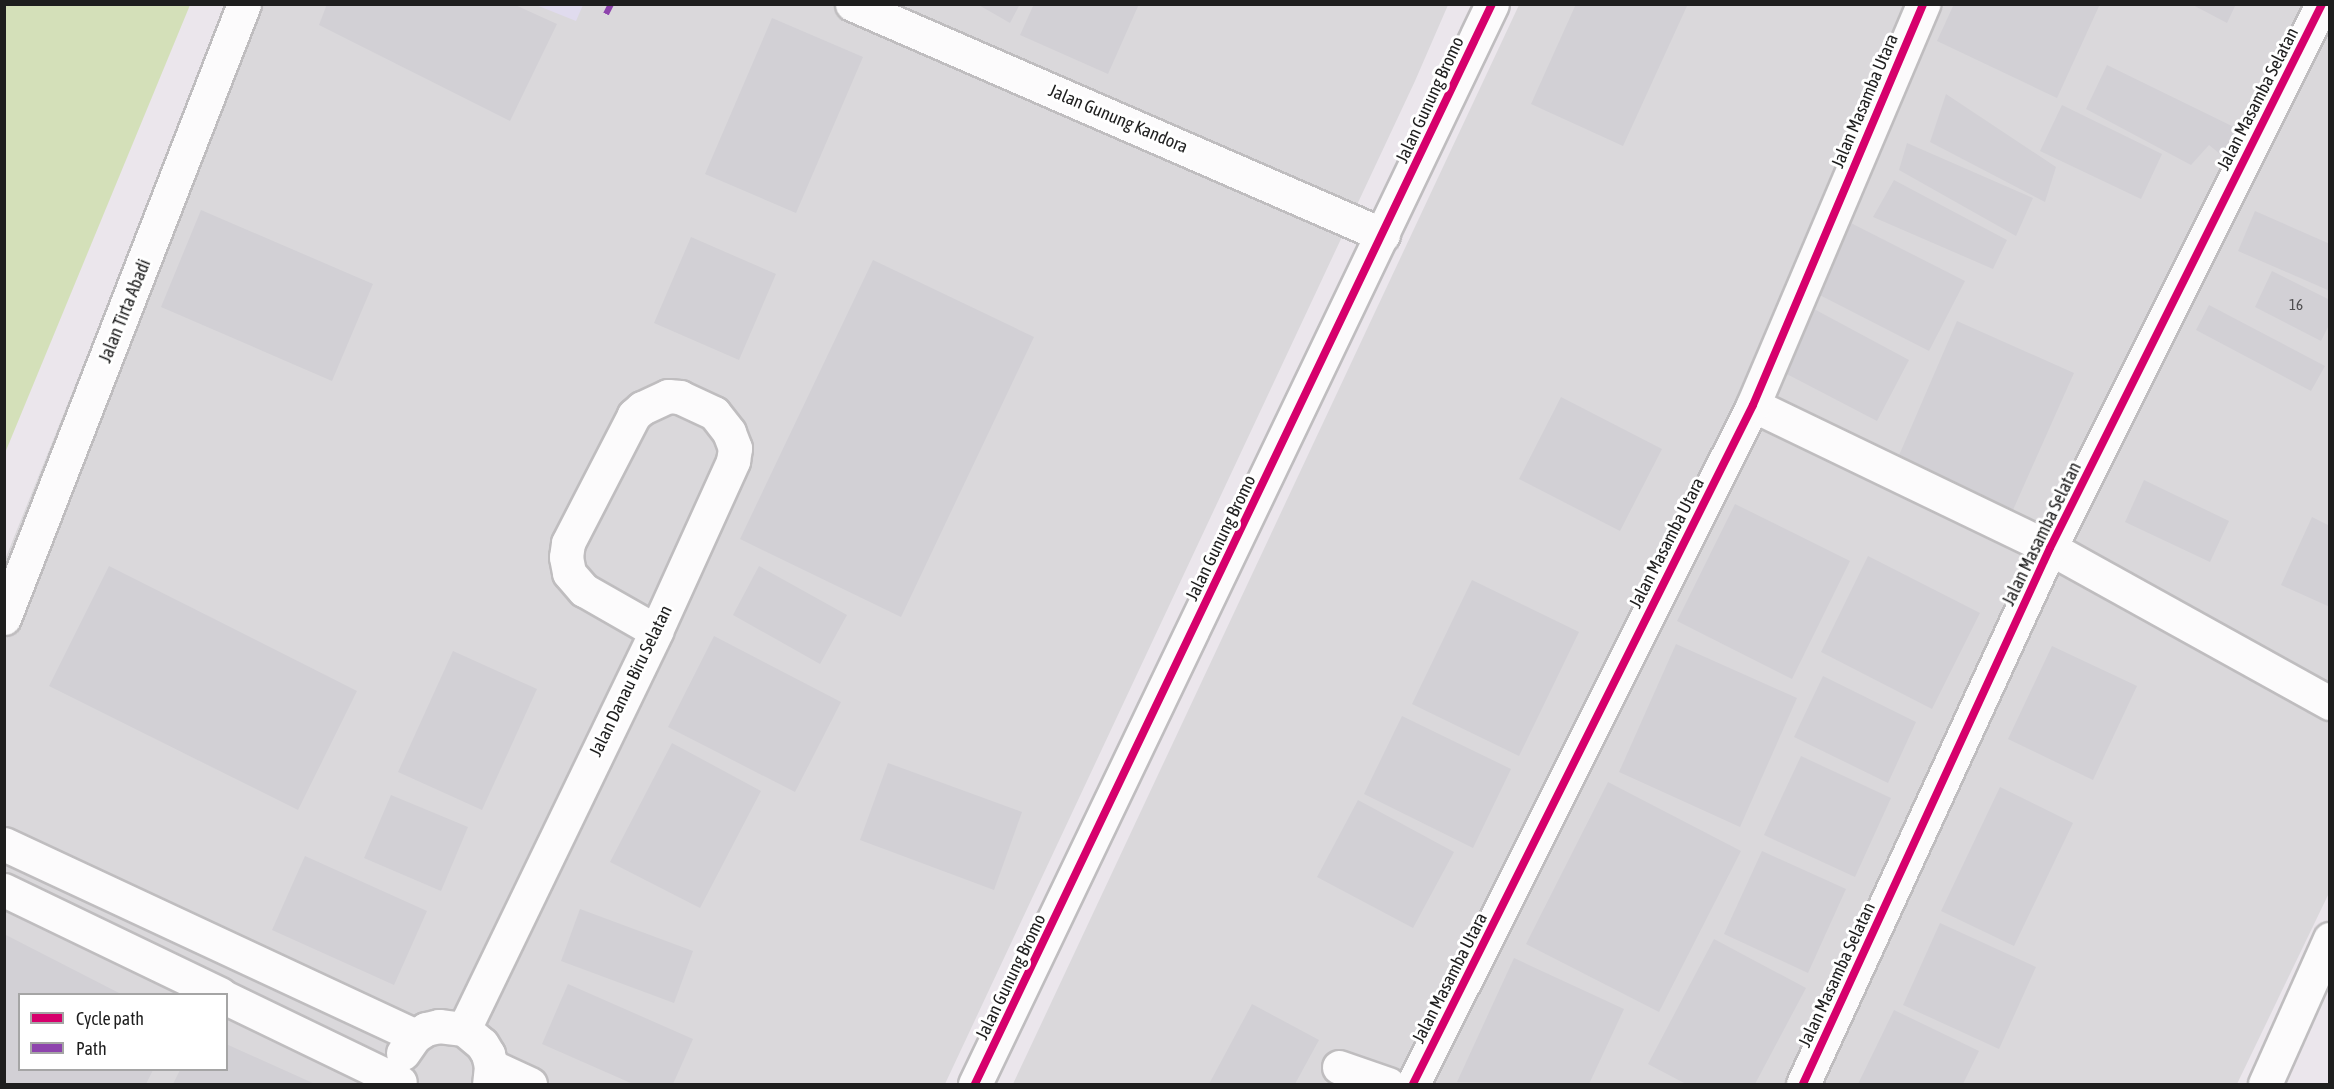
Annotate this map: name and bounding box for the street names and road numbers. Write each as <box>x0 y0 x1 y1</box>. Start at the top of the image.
street label: Jalan Masamba Selatan <box>2213 24 2303 174</box>
street label: Jalan Masamba Utara <box>1827 31 1903 171</box>
street label: Jalan Gunung Bromo <box>1391 33 1469 167</box>
street label: Jalan Gunung Kandora <box>1045 80 1191 158</box>
street label: Jalan Tirta Abadi <box>94 256 156 366</box>
street label: Jalan Masamba Selatan <box>1998 459 2086 609</box>
street label: Jalan Gunung Bromo <box>1181 472 1261 604</box>
street label: Jalan Masamba Utara <box>1625 474 1709 612</box>
street label: Jalan Danau Biru Selatan <box>585 602 677 760</box>
street label: Jalan Masamba Selatan <box>1794 899 1880 1051</box>
street label: Jalan Masamba Utara <box>1408 909 1492 1047</box>
street label: Jalan Gunung Bromo <box>971 911 1051 1043</box>

